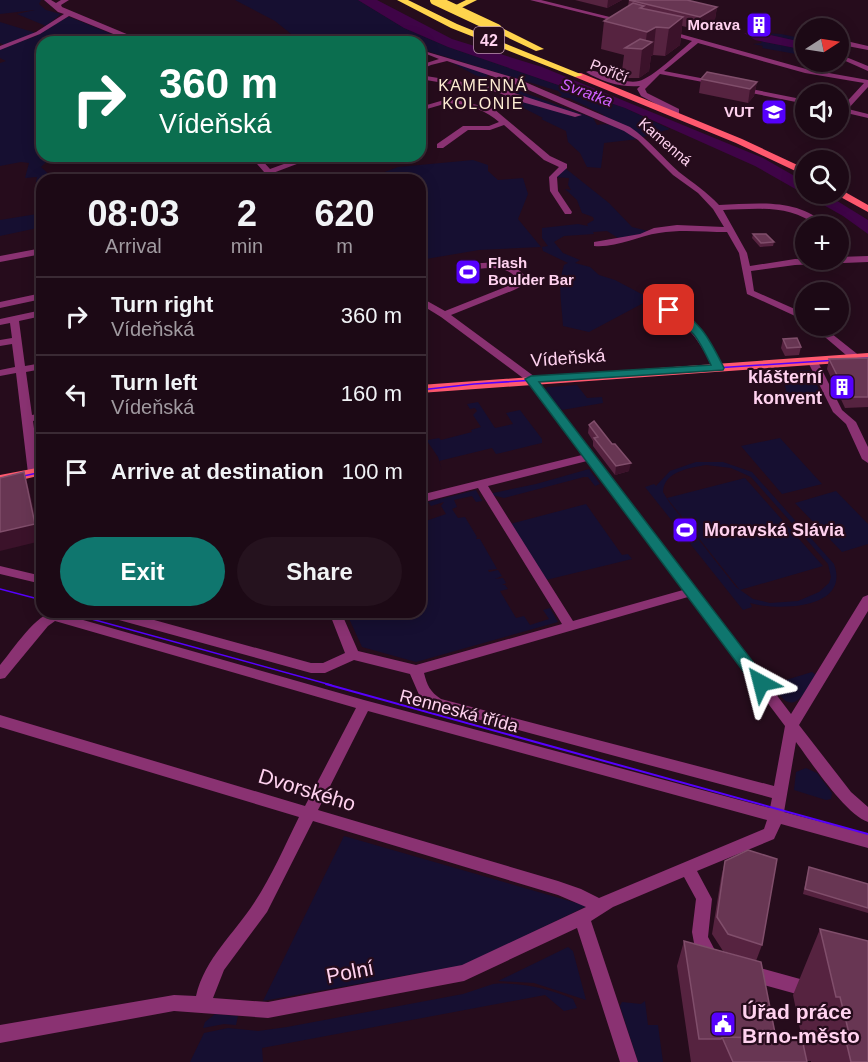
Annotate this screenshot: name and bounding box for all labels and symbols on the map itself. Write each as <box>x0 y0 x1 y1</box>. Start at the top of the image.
building icon: Morava <box>744 10 774 40</box>
place label: Morava <box>687 16 741 33</box>
north arrow <box>795 18 849 72</box>
road number: 42 <box>474 27 504 53</box>
street label: Poříčí <box>588 55 631 86</box>
water label: Svratka <box>558 75 615 110</box>
district label: KAMENNÁ KOLONIE <box>438 76 528 112</box>
school or university icon: VUT <box>759 97 789 127</box>
place label: VUT <box>724 103 754 120</box>
street label: Kamenná <box>636 114 696 170</box>
place label: Flash Boulder Bar <box>488 254 574 288</box>
sports icon: Flash Boulder Bar <box>453 257 483 287</box>
pin <box>643 284 694 335</box>
street label: Vídeňská <box>530 345 607 371</box>
place label: klášterní konvent <box>748 367 823 408</box>
building icon: klášterní konvent <box>827 372 857 402</box>
sports icon: Moravská Slávia <box>670 515 700 545</box>
place label: Moravská Slávia <box>704 520 845 540</box>
position arrow <box>729 651 793 715</box>
street label: Renneská třída <box>397 686 521 737</box>
street label: Dvorského <box>256 764 359 815</box>
street label: Polní <box>324 956 376 987</box>
place label: Úřad práce Brno-město <box>742 1000 860 1047</box>
public building icon: Úřad práce Brno-město <box>708 1009 738 1039</box>

